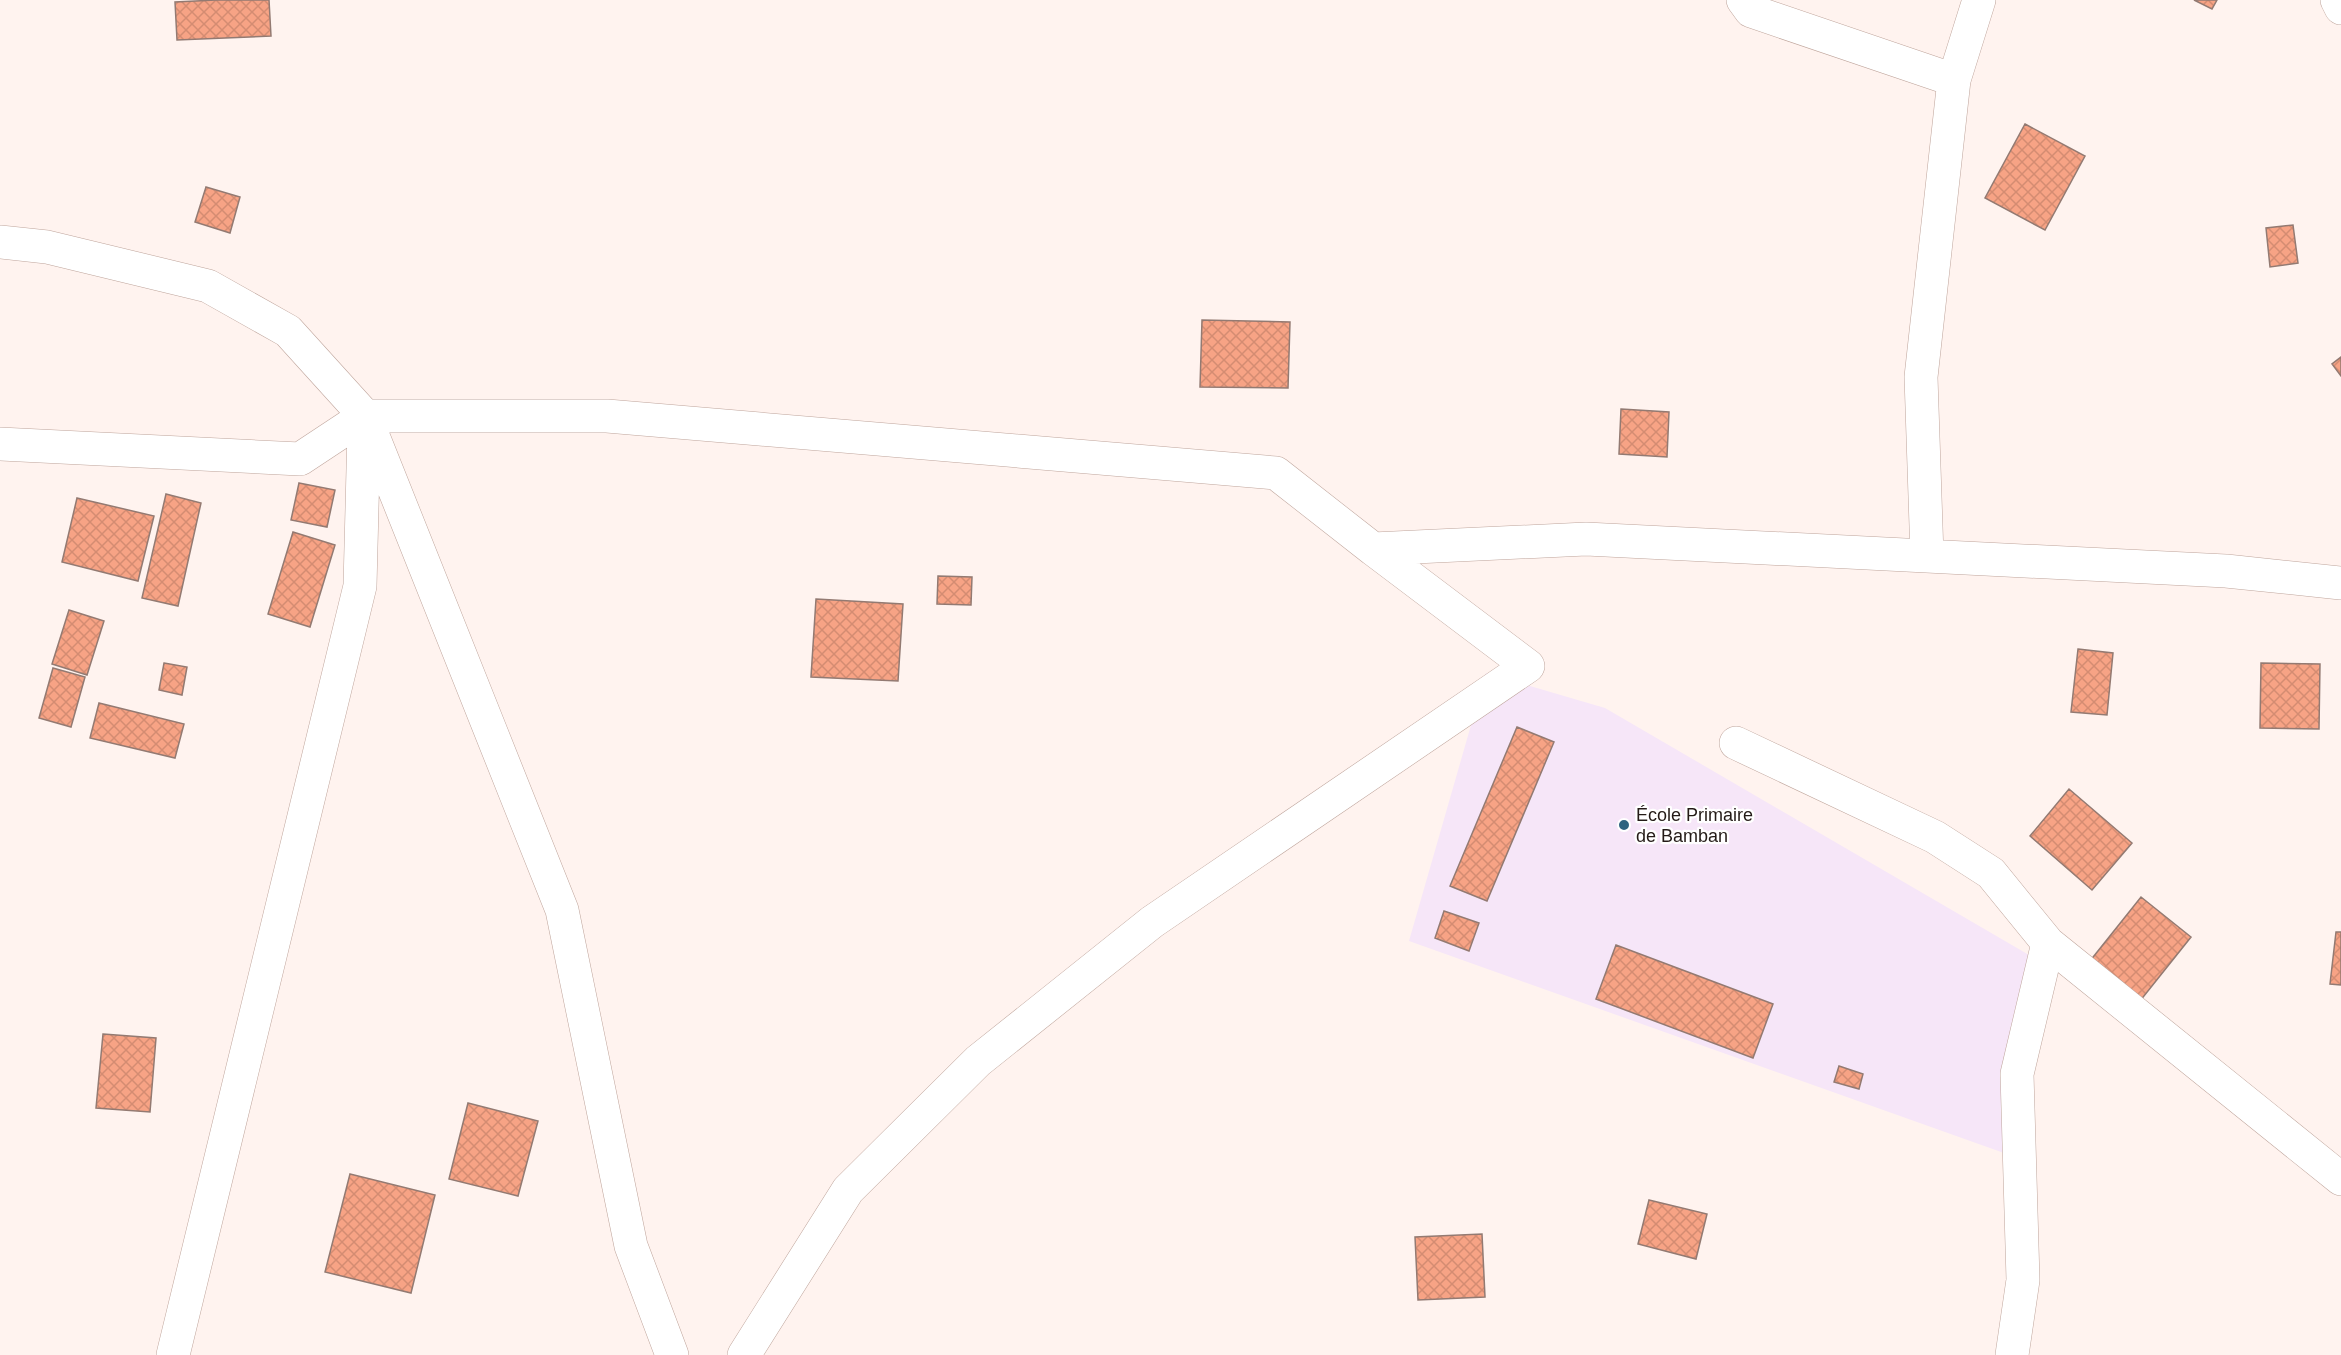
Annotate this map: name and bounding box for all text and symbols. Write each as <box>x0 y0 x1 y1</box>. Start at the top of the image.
place label: École Primaire de Bamban <box>1636 805 1753 846</box>
marker: École Primaire de Bamban <box>1617 818 1631 832</box>

